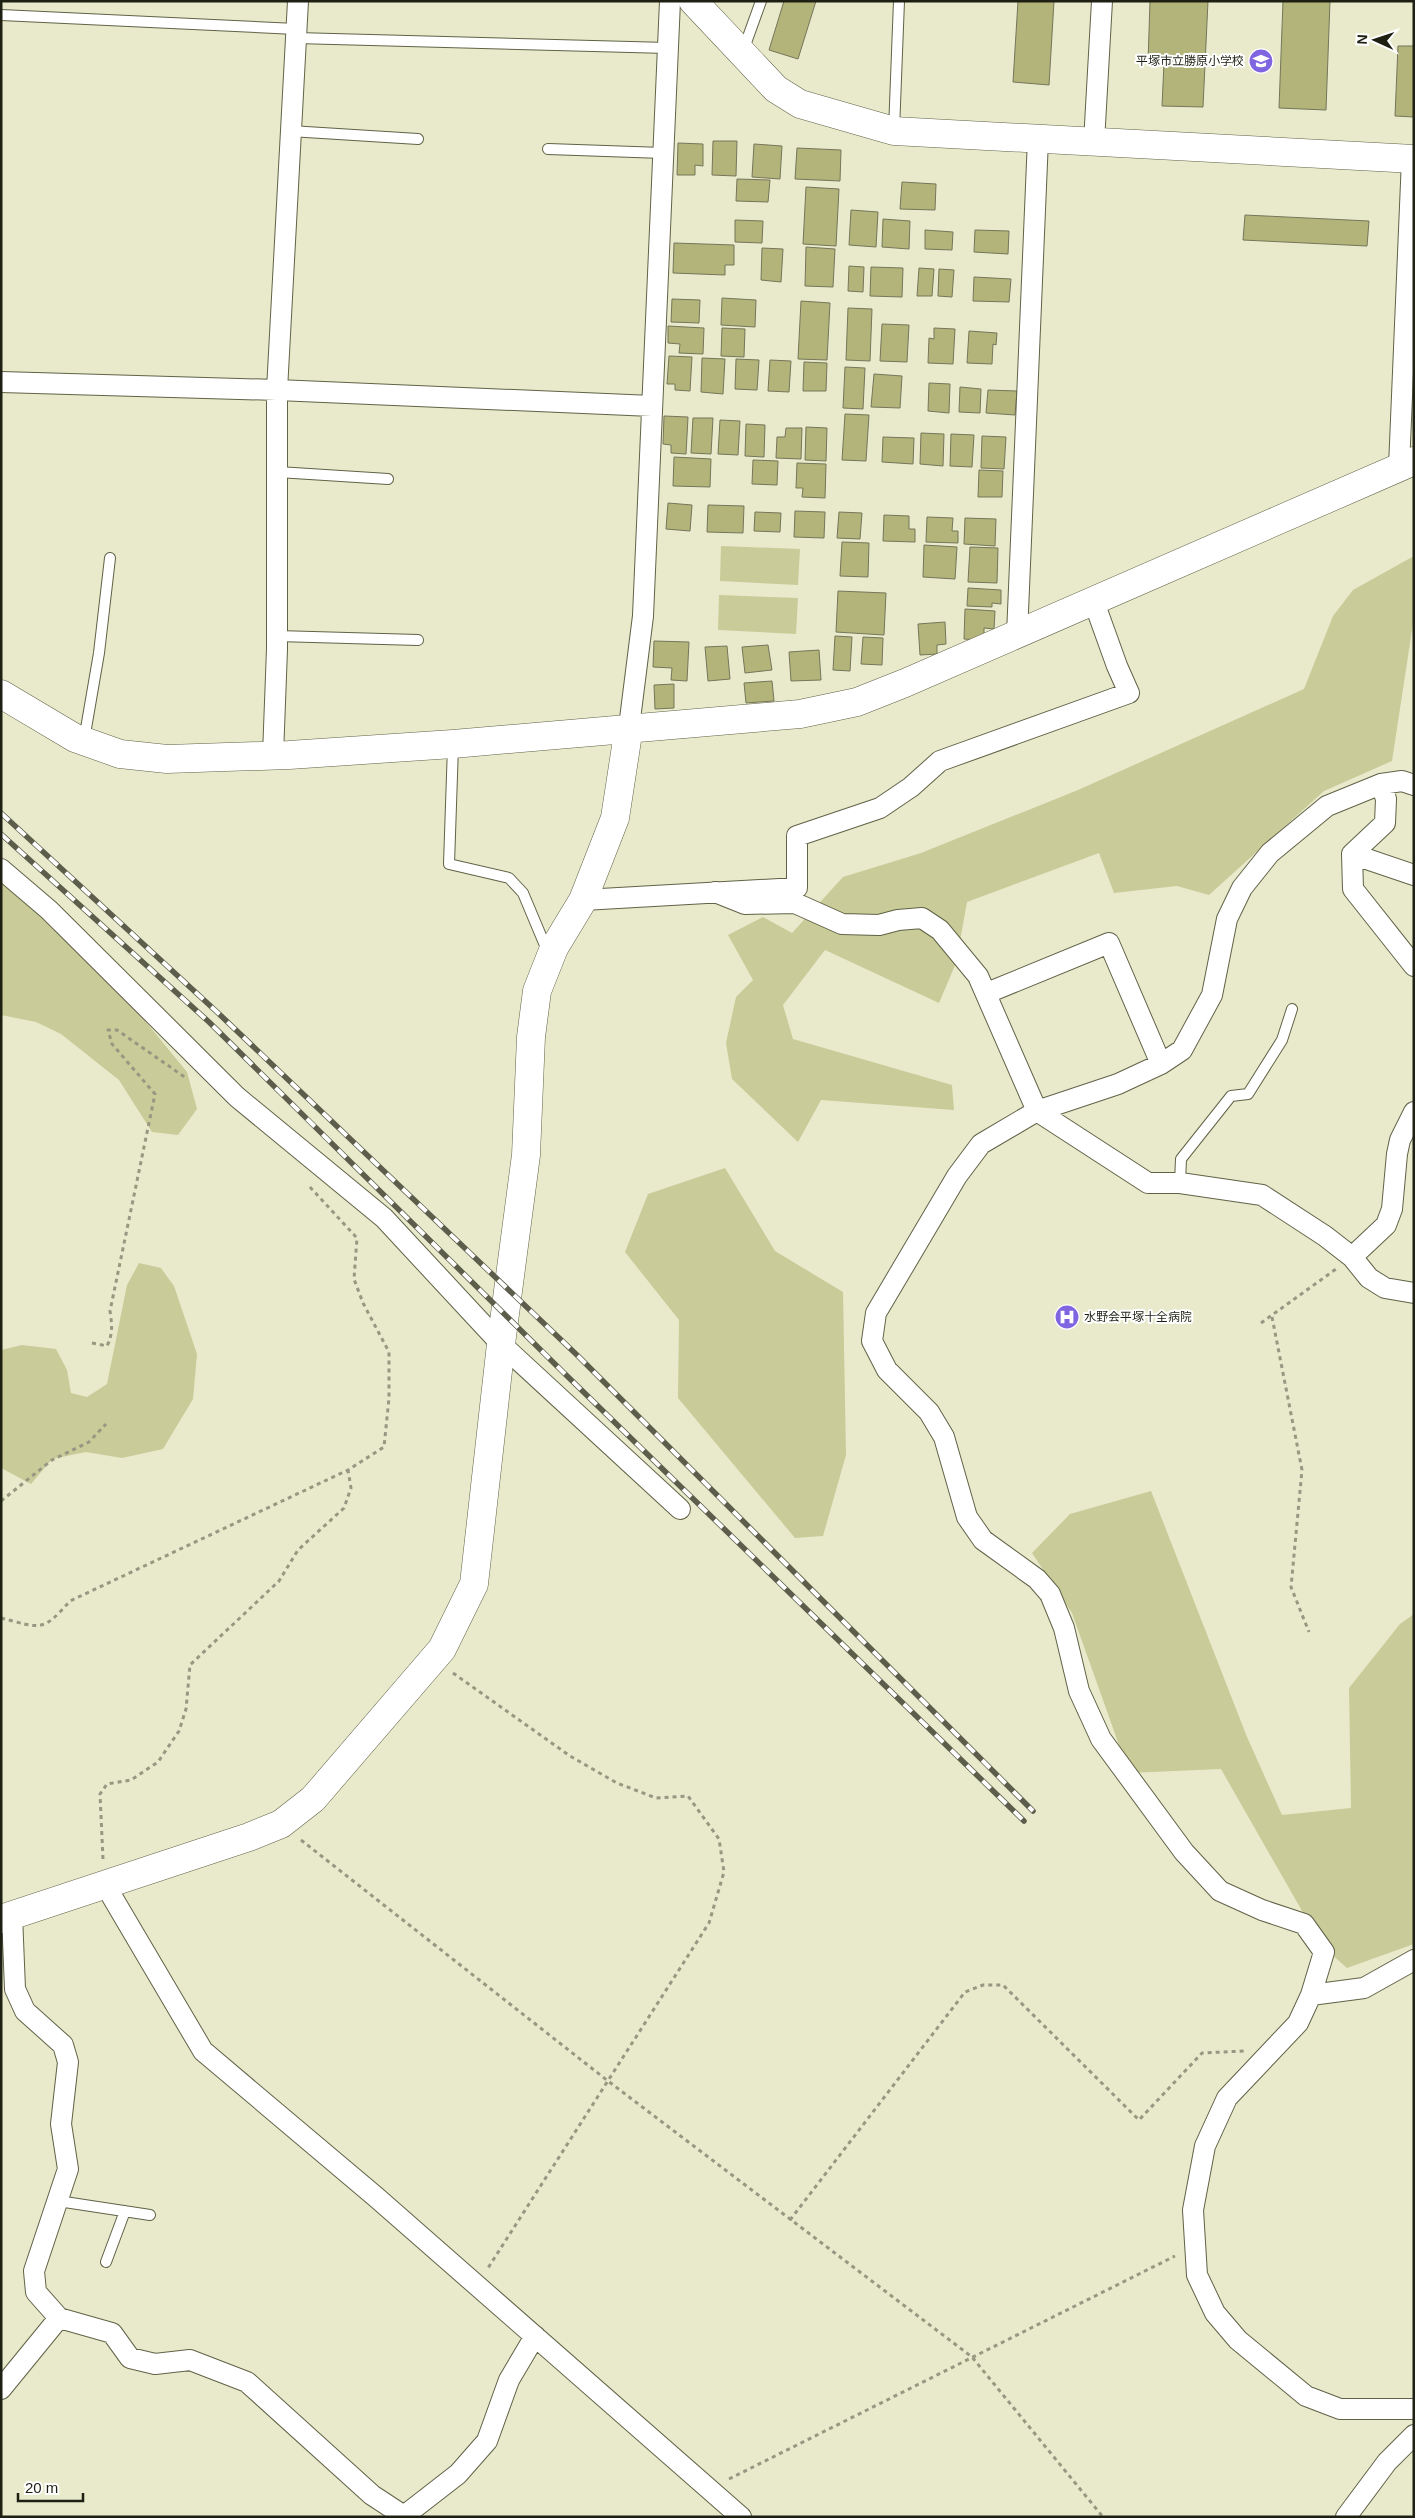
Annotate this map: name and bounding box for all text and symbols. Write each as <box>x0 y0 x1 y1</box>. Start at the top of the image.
north arrow <box>1350 15 1400 65</box>
text: N <box>1354 34 1370 45</box>
school or university icon: 平塚市立勝原小学校 <box>1248 48 1274 74</box>
place label: 平塚市立勝原小学校 <box>1136 54 1244 68</box>
hospital icon: 水野会平塚十全病院 <box>1054 1304 1080 1330</box>
place label: 水野会平塚十全病院 <box>1084 1310 1192 1324</box>
scale bar <box>18 2470 82 2502</box>
text: 20 m <box>25 2479 58 2496</box>

